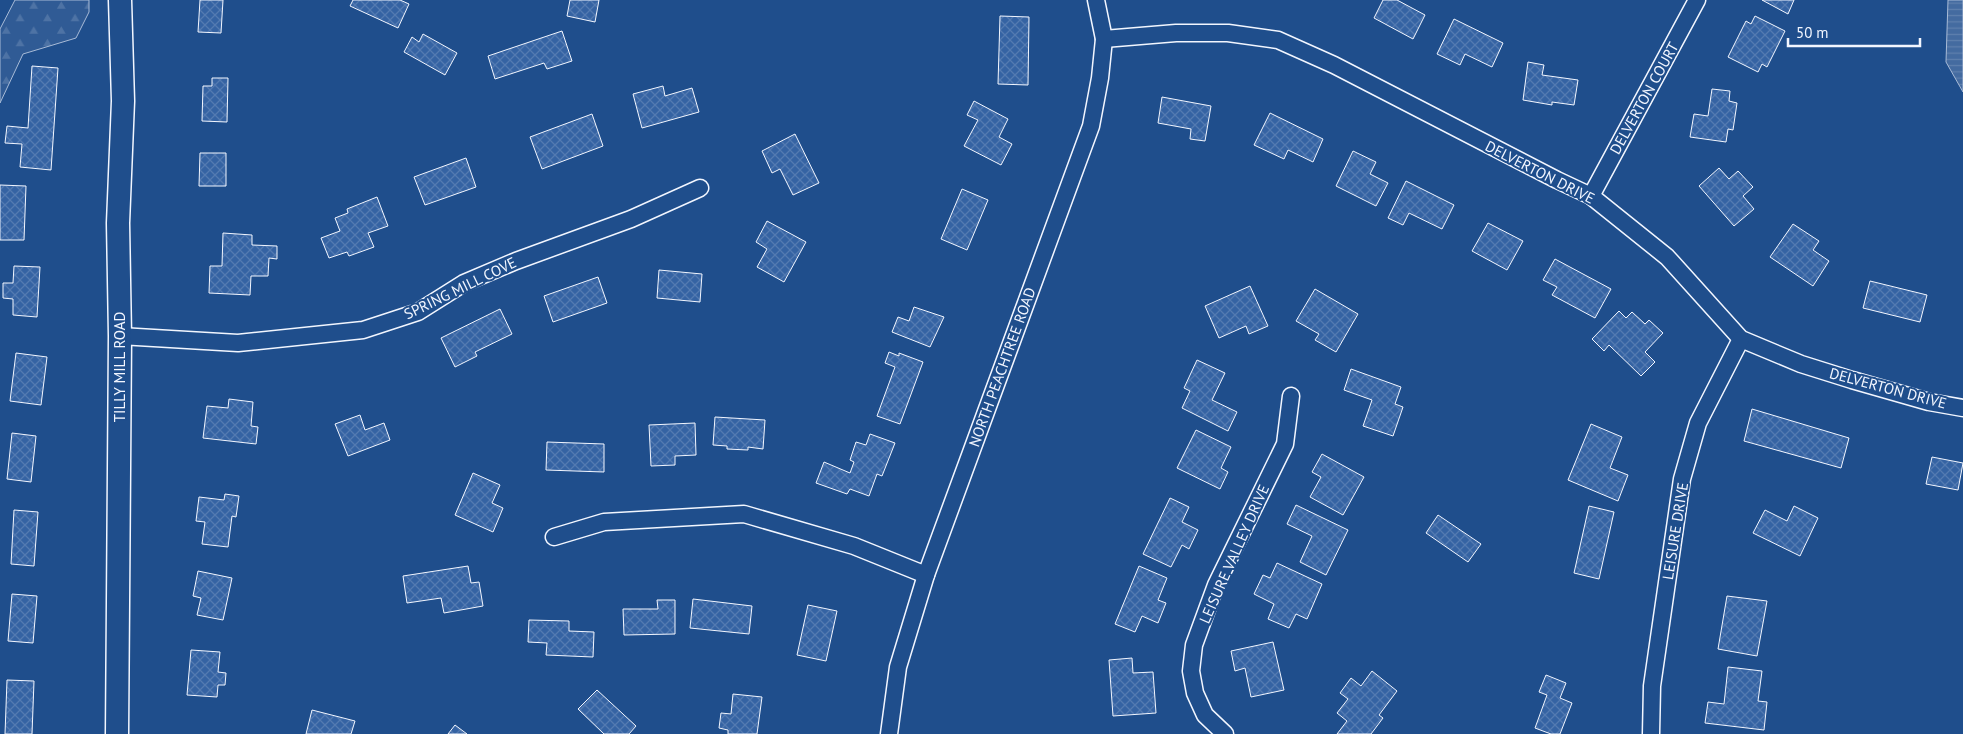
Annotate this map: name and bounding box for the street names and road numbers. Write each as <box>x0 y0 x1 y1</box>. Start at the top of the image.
street label: DELVERTON COURT <box>1605 38 1683 157</box>
street label: DELVERTON DRIVE <box>1482 136 1598 208</box>
street label: SPRING MILL COVE <box>401 253 519 323</box>
street label: NORTH PEACHTREE ROAD <box>964 285 1040 449</box>
street label: TILLY MILL ROAD <box>110 312 129 422</box>
street label: DELVERTON DRIVE <box>1827 363 1949 413</box>
street label: LEISURE VALLEY DRIVE <box>1195 481 1273 627</box>
street label: LEISURE DRIVE <box>1658 481 1692 581</box>

